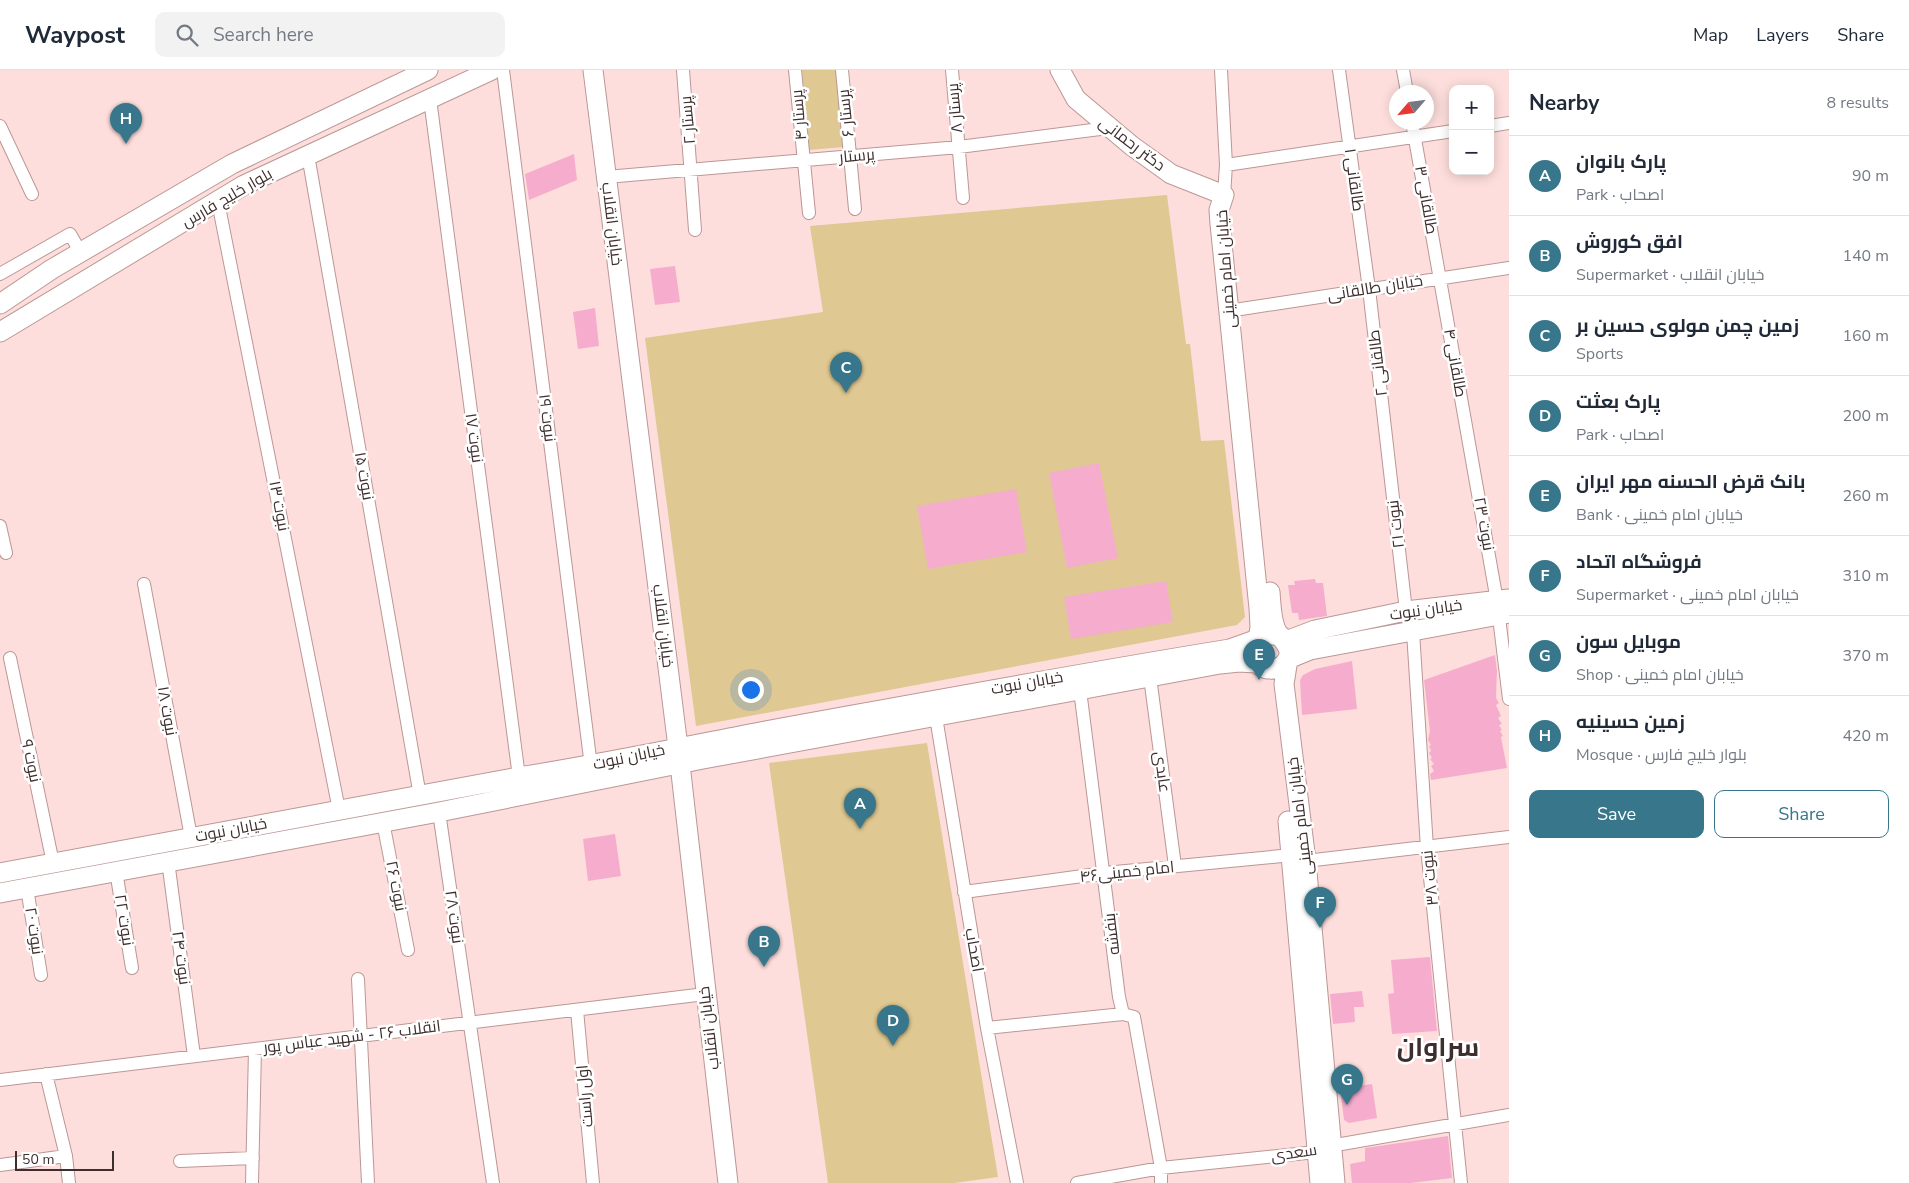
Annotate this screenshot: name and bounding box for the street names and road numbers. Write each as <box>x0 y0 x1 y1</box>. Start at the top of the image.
street label: پرستار ۸ <box>942 81 968 134</box>
street label: پرستار ۶ <box>832 87 859 138</box>
street label: پرستار ۴ <box>786 88 812 141</box>
street label: پرستار ۲ <box>675 94 701 145</box>
street label: دکتر رحمانی <box>1094 112 1170 176</box>
street label: پرستار <box>837 143 877 169</box>
street label: طالقانی ۱ <box>1339 147 1369 213</box>
street label: بلوار خلیج فارس <box>177 163 277 233</box>
street label: طالقانی ۳ <box>1409 164 1443 236</box>
street label: خیابان انقلاب <box>596 181 628 267</box>
street label: خیابان امام خمینی <box>1211 209 1241 329</box>
street label: خیابان طالقانی <box>1326 270 1424 306</box>
street label: طالقانی ۴ <box>1438 327 1472 399</box>
street label: طالقانی ۲ <box>1363 328 1393 398</box>
street label: نبوت ۱۹ <box>533 393 561 443</box>
street label: نبوت ۱۷ <box>460 412 488 464</box>
street label: نبوت ۱۵ <box>349 450 379 502</box>
street label: نبوت ۱۳ <box>263 479 295 533</box>
street label: نبوت ۲۳ <box>1468 495 1500 553</box>
street label: نبوت ۲۱ <box>1382 499 1410 549</box>
street label: خیابان انقلاب <box>647 583 679 669</box>
street label: خیابان نبوت <box>1388 594 1464 626</box>
street label: خیابان نبوت <box>989 666 1065 700</box>
street label: نبوت ۱۸ <box>152 685 182 737</box>
street label: نبوت ۹ <box>16 738 46 784</box>
street label: خیابان نبوت <box>591 739 667 775</box>
street label: عابدی <box>1148 750 1176 794</box>
street label: خیابان امام خمینی <box>1282 756 1318 876</box>
street label: خیابان نبوت <box>193 812 269 848</box>
street label: نبوت ۳۸ <box>1416 849 1444 907</box>
street label: امام خمینی۴۶ <box>1079 856 1175 888</box>
street label: نبوت ۲۶ <box>380 859 412 913</box>
street label: نبوت ۲۸ <box>439 889 469 945</box>
street label: نبوت ۲۲ <box>109 893 139 947</box>
street label: نبوت ۲۰ <box>19 906 49 956</box>
street label: بنفشه <box>1099 912 1125 956</box>
street label: اصحاب <box>959 926 989 974</box>
street label: نبوت ۲۴ <box>166 930 196 986</box>
street label: خیابان انقلاب <box>693 985 725 1071</box>
street label: انقلاب ۲۶ - شهید عباس پور <box>261 1015 442 1059</box>
street label: اول راست <box>571 1064 599 1128</box>
street label: سعدی <box>1270 1139 1318 1167</box>

